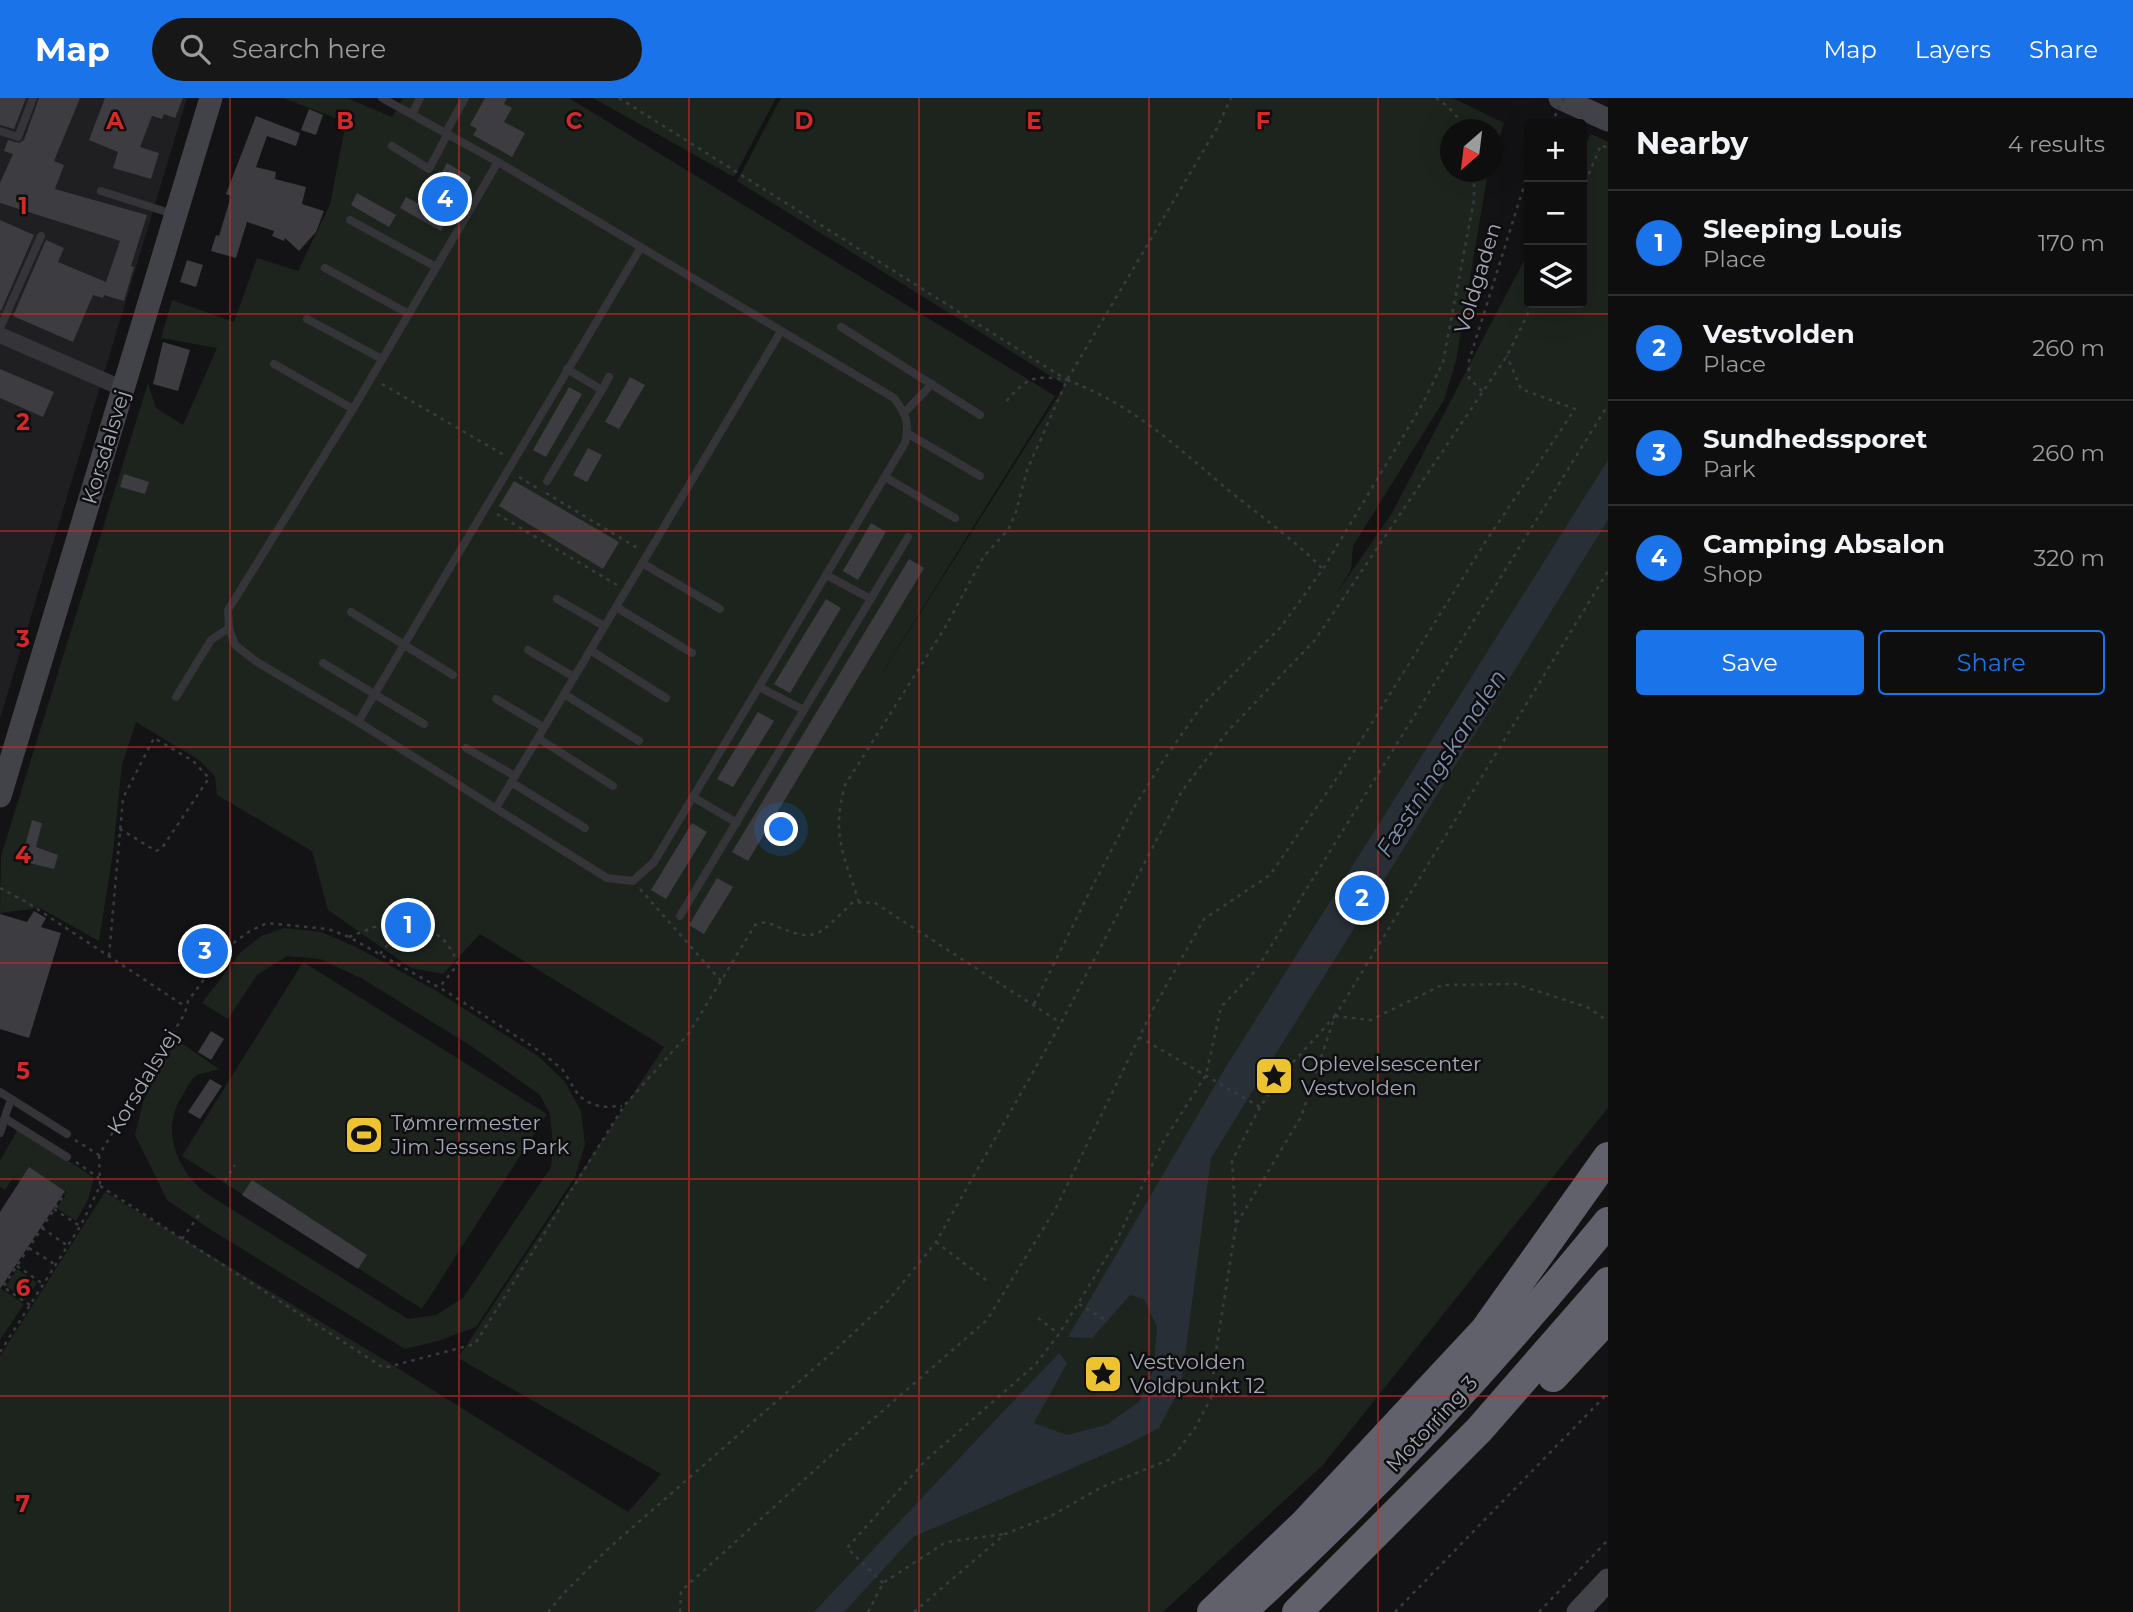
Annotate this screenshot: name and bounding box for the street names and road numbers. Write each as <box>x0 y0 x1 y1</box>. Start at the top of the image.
street label: Voldgaden <box>1449 219 1506 336</box>
street label: Korsdalsvej <box>76 387 135 507</box>
street label: Korsdalsvej <box>101 1025 184 1139</box>
street label: Motorring 3 <box>1381 1370 1483 1477</box>

